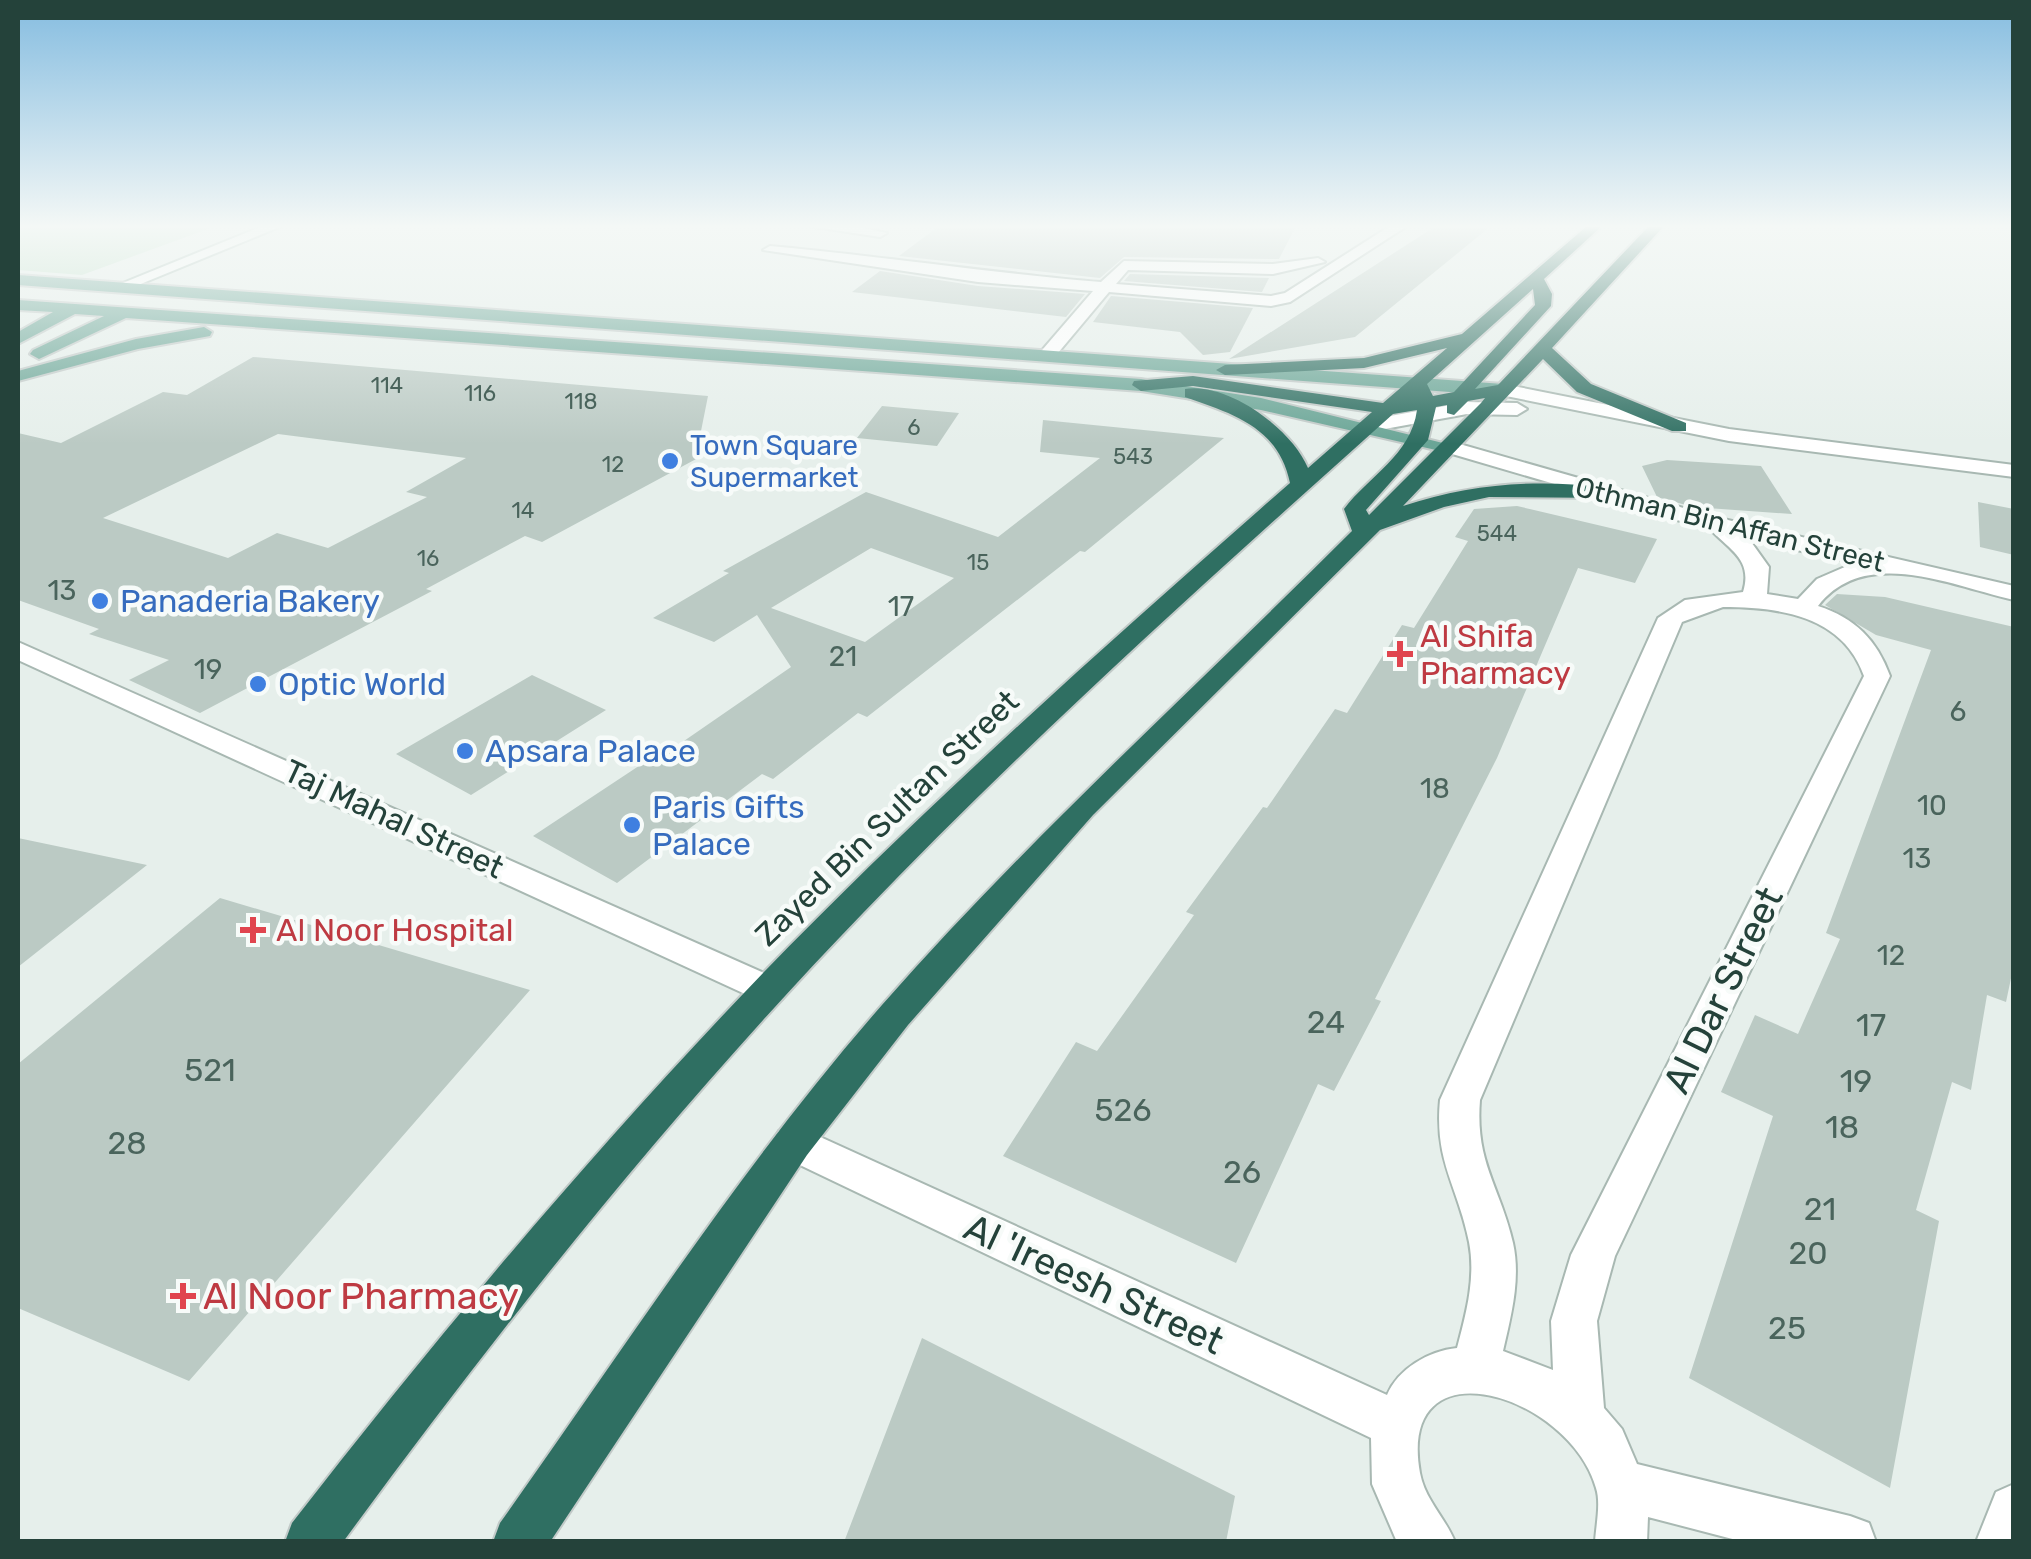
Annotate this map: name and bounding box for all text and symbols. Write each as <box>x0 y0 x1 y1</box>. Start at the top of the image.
house number: 114 <box>371 372 403 399</box>
house number: 116 <box>464 380 496 407</box>
house number: 118 <box>565 388 597 415</box>
house number: 6 <box>907 414 921 441</box>
place label: Town Square Supermarket <box>690 429 859 494</box>
house number: 543 <box>1113 443 1153 470</box>
marker: Town Square Supermarket <box>659 450 681 472</box>
house number: 12 <box>602 451 624 478</box>
street label: Othman Bin Affan Street <box>1572 470 1888 579</box>
house number: 14 <box>511 497 535 524</box>
house number: 544 <box>1477 520 1517 547</box>
house number: 16 <box>417 545 439 572</box>
house number: 15 <box>967 549 989 576</box>
house number: 13 <box>48 574 76 607</box>
place label: Panaderia Bakery <box>120 582 380 620</box>
marker: Panaderia Bakery <box>89 590 111 612</box>
house number: 17 <box>888 590 914 623</box>
place label: Al Shifa Pharmacy <box>1420 617 1571 692</box>
house number: 21 <box>829 640 857 673</box>
marker: Al Shifa Pharmacy <box>1389 643 1411 665</box>
house number: 19 <box>194 653 222 686</box>
place label: Optic World <box>278 665 446 703</box>
marker: Optic World <box>247 673 269 695</box>
street label: Zayed Bin Sultan Street <box>747 682 1027 954</box>
house number: 6 <box>1950 695 1966 728</box>
place label: Apsara Palace <box>485 732 696 770</box>
marker: Apsara Palace <box>454 740 476 762</box>
street label: Taj Mahal Street <box>278 752 510 886</box>
house number: 18 <box>1420 772 1450 805</box>
place label: Paris Gifts Palace <box>652 788 805 863</box>
house number: 10 <box>1917 789 1947 822</box>
marker: Paris Gifts Palace <box>621 814 643 836</box>
house number: 13 <box>1903 842 1931 875</box>
street label: Al Dar Street <box>1653 879 1793 1101</box>
place label: Al Noor Hospital <box>276 911 514 949</box>
marker: Al Noor Hospital <box>240 917 266 943</box>
house number: 12 <box>1877 939 1905 972</box>
house number: 24 <box>1307 1003 1345 1041</box>
house number: 17 <box>1856 1006 1886 1044</box>
house number: 521 <box>184 1051 236 1089</box>
house number: 19 <box>1840 1062 1872 1100</box>
house number: 526 <box>1094 1091 1152 1129</box>
house number: 18 <box>1825 1108 1859 1146</box>
house number: 28 <box>107 1124 147 1162</box>
house number: 26 <box>1223 1153 1261 1191</box>
house number: 21 <box>1804 1190 1836 1228</box>
street label: Al 'Ireesh Street <box>957 1204 1231 1364</box>
house number: 20 <box>1788 1234 1828 1272</box>
place label: Al Noor Pharmacy <box>203 1273 519 1319</box>
marker: Al Noor Pharmacy <box>172 1285 194 1307</box>
house number: 25 <box>1768 1309 1806 1347</box>

